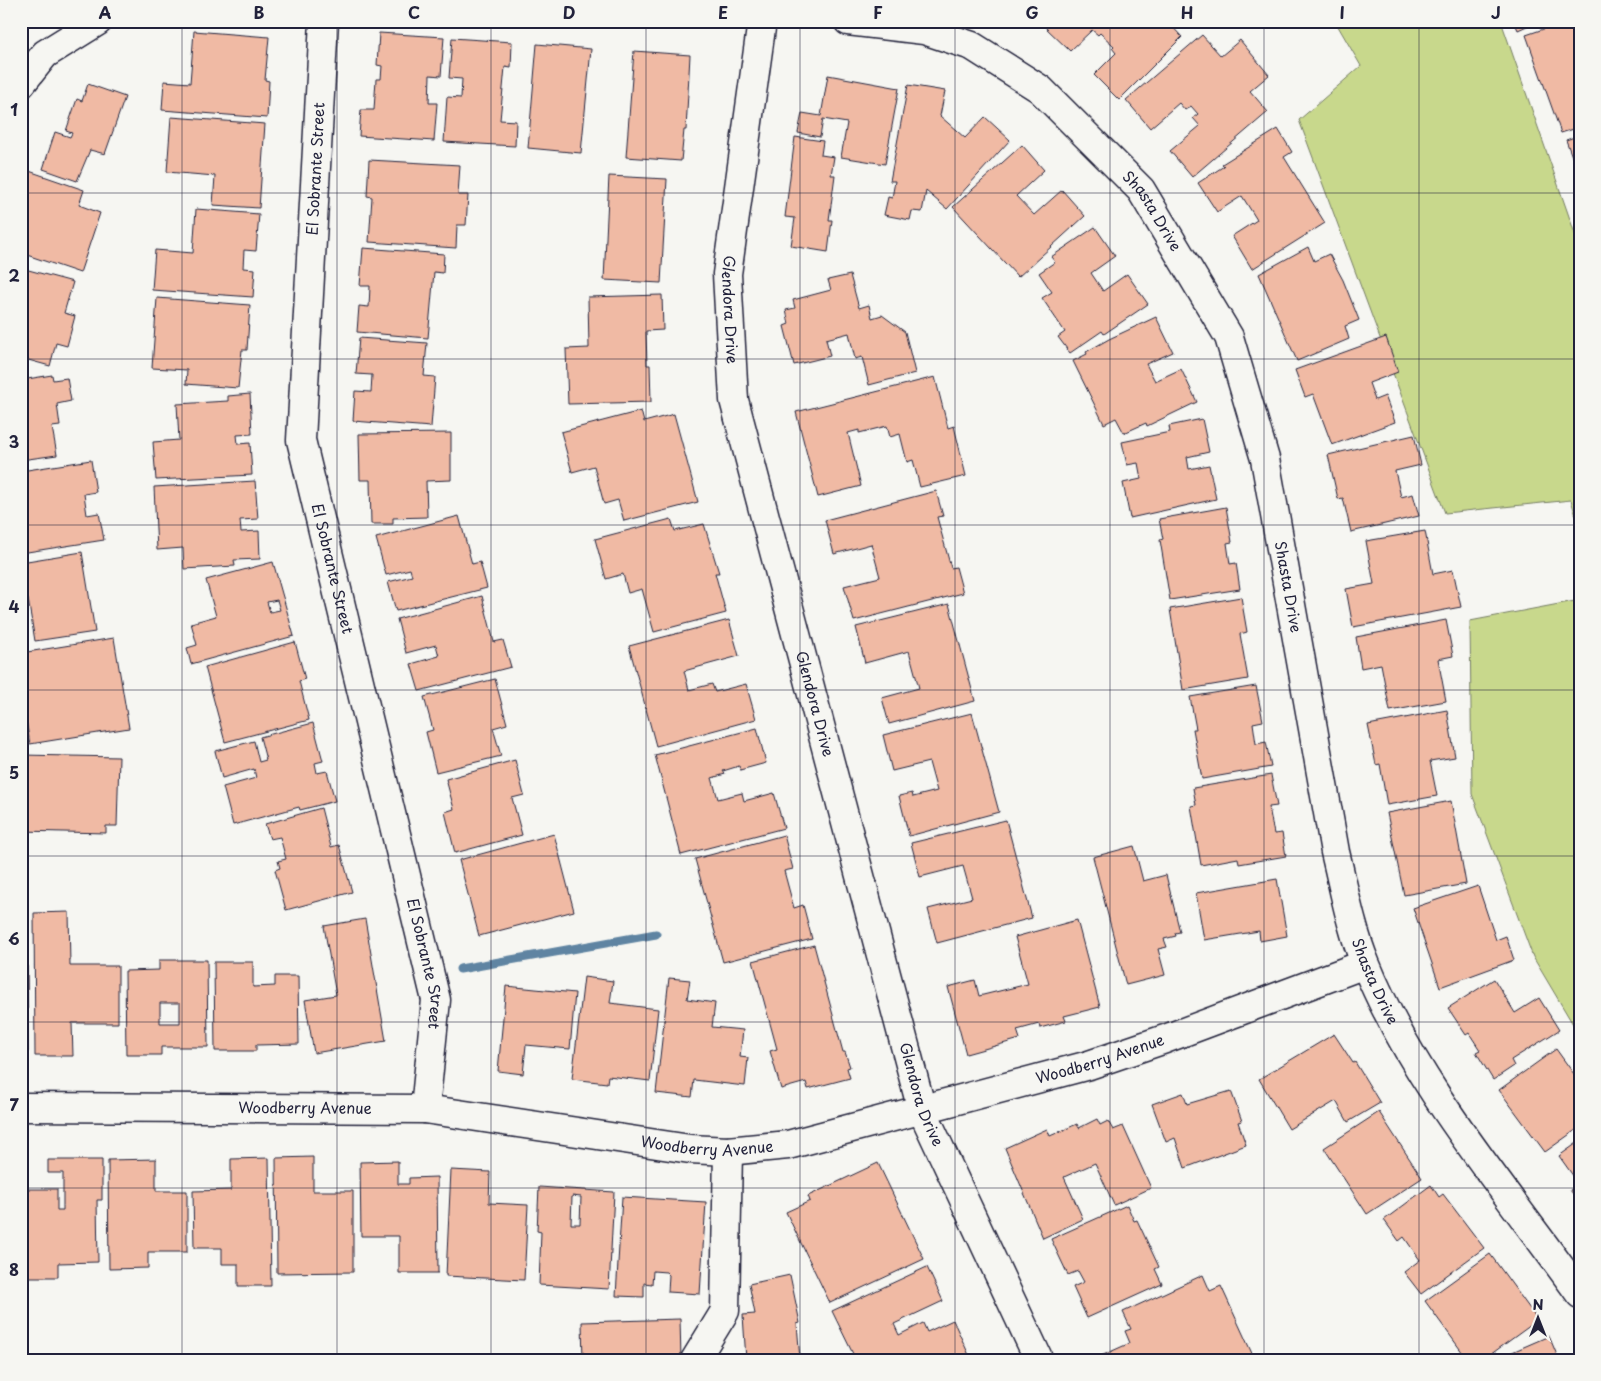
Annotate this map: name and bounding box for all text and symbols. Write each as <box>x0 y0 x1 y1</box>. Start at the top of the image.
text: A <box>99 0 112 24</box>
text: B <box>254 0 265 24</box>
text: C <box>408 0 420 24</box>
text: D <box>563 0 575 24</box>
text: E <box>718 0 728 24</box>
text: F <box>873 0 883 24</box>
text: G <box>1025 0 1039 24</box>
text: H <box>1181 0 1193 24</box>
text: I <box>1339 0 1345 24</box>
text: J <box>1491 0 1501 24</box>
text: 1 <box>10 97 18 121</box>
street label: El Sobrante Street <box>300 102 329 236</box>
street label: Shasta Drive <box>1118 165 1188 255</box>
street label: Glendora Drive <box>717 254 745 364</box>
text: 2 <box>8 263 20 287</box>
text: 3 <box>9 429 19 453</box>
street label: El Sobrante Street <box>307 501 360 636</box>
street label: Shasta Drive <box>1270 539 1309 634</box>
text: 4 <box>9 594 20 618</box>
street label: Glendora Drive <box>791 648 841 759</box>
text: 5 <box>9 760 19 784</box>
street label: El Sobrante Street <box>402 895 449 1030</box>
text: 6 <box>8 926 20 950</box>
street label: Shasta Drive <box>1347 935 1405 1028</box>
street label: Woodberry Avenue <box>1033 1027 1167 1089</box>
street label: Glendora Drive <box>895 1040 950 1150</box>
text: 7 <box>9 1092 19 1116</box>
street label: Woodberry Avenue <box>238 1095 372 1119</box>
street label: Woodberry Avenue <box>639 1129 774 1161</box>
text: 8 <box>9 1257 19 1281</box>
north arrow <box>1514 1294 1564 1344</box>
text: N <box>1532 1294 1544 1315</box>

